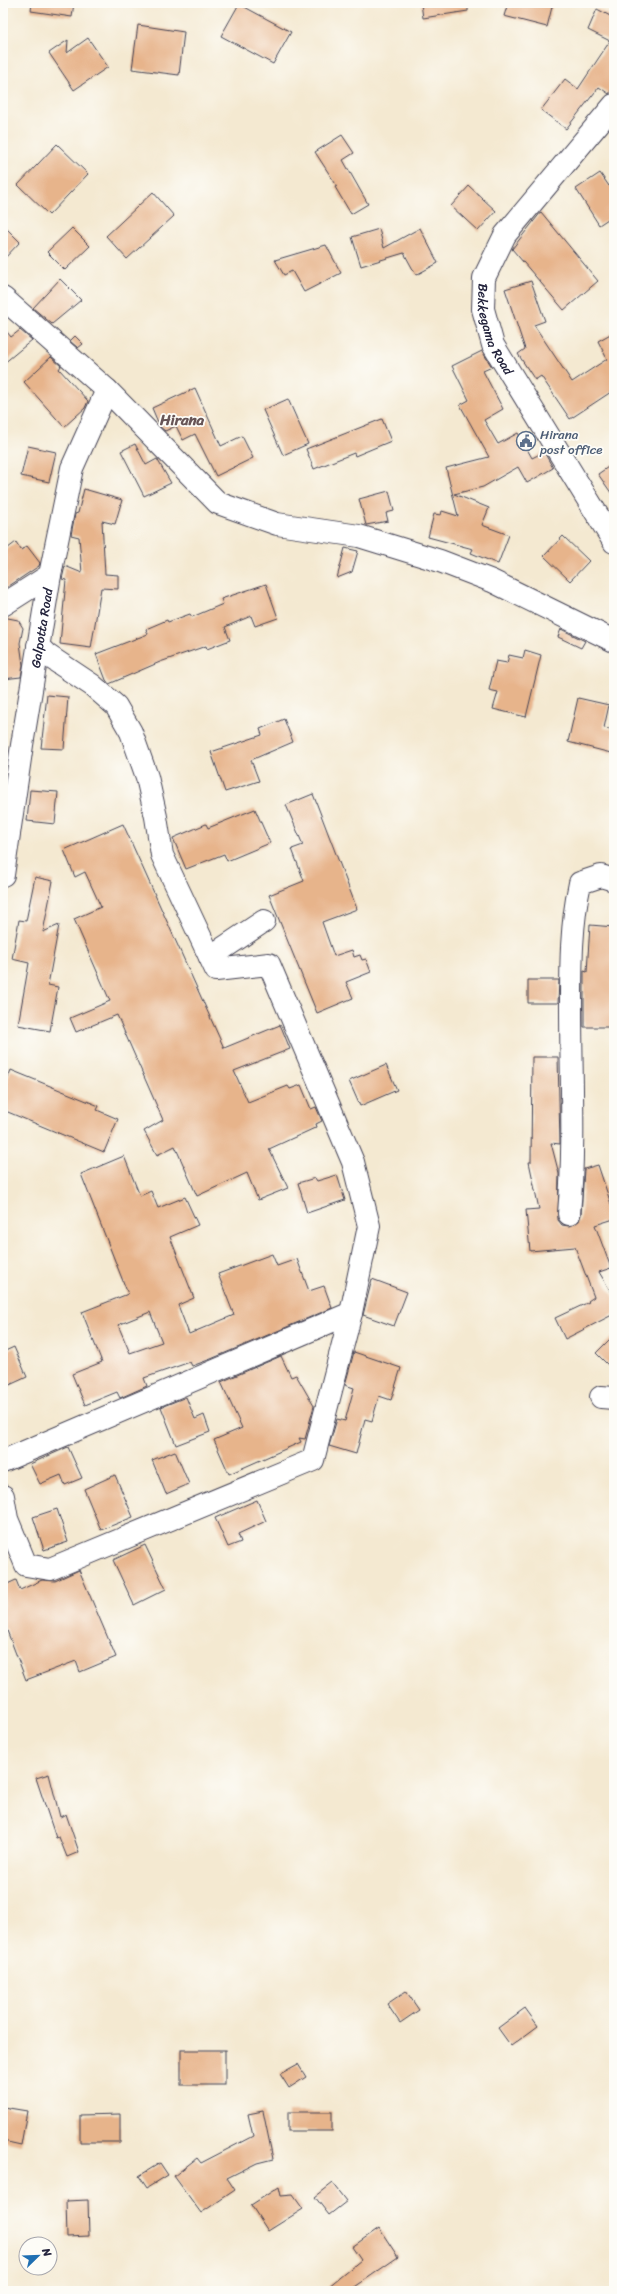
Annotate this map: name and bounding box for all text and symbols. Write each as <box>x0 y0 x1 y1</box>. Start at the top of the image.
street label: Bekkegama Road <box>471 283 521 380</box>
district label: Hirana <box>159 407 204 433</box>
place label: Hirana post office <box>539 423 603 461</box>
public building icon: Hirana post office <box>515 430 537 452</box>
street label: Galpotta Road <box>23 585 59 670</box>
north arrow <box>18 2236 58 2276</box>
text: N <box>36 2244 57 2260</box>

